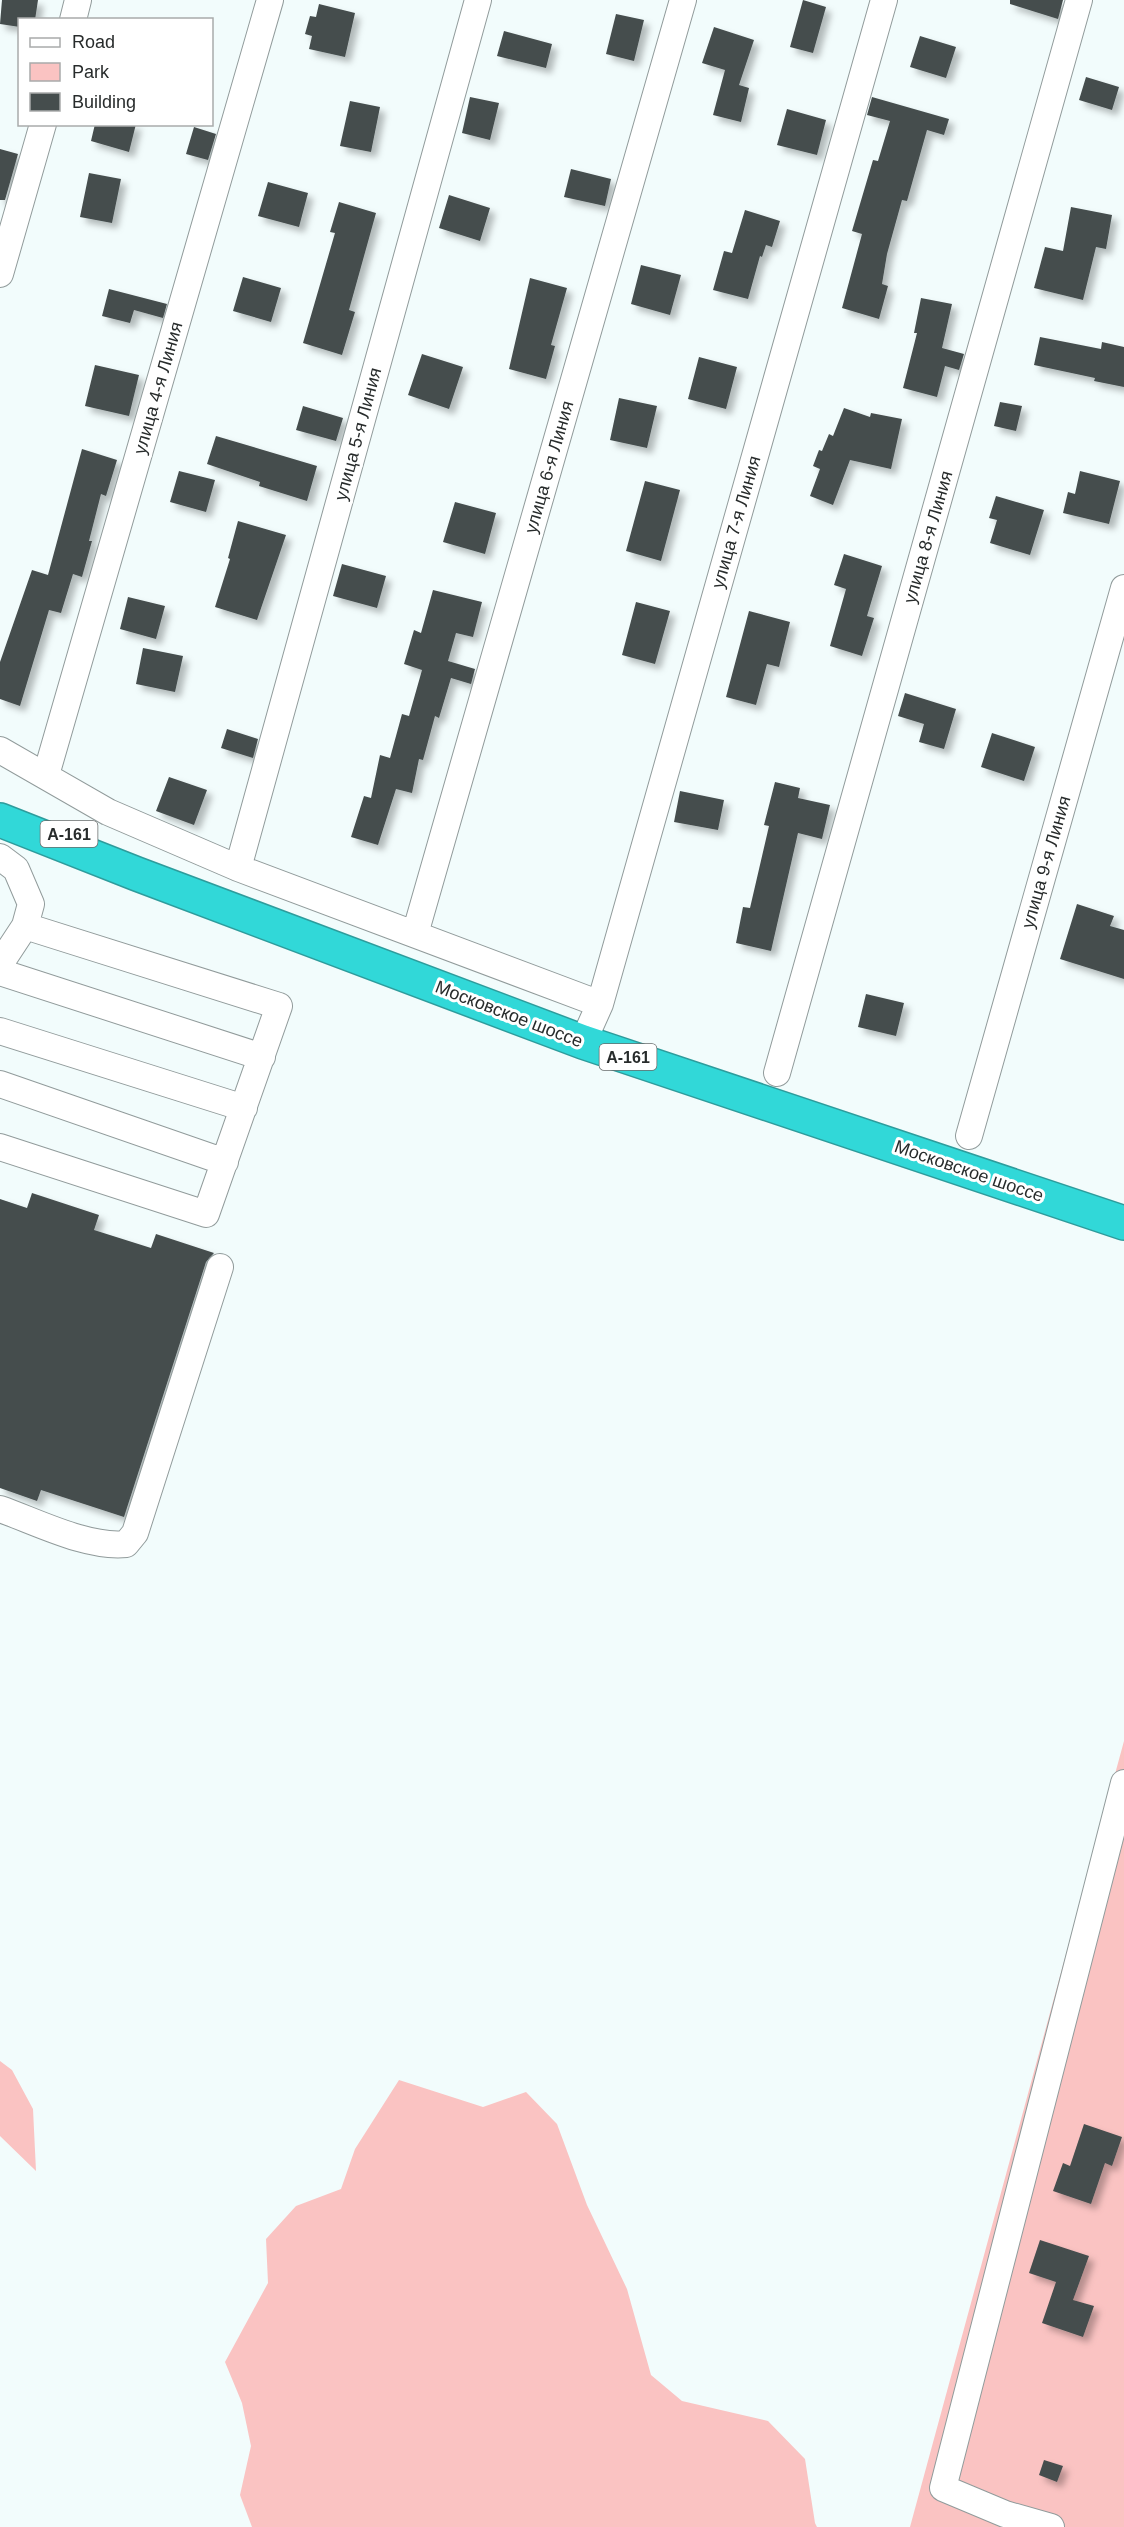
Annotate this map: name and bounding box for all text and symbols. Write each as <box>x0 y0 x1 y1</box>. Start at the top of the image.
legend <box>18 18 213 126</box>
text: Road <box>72 32 115 52</box>
text: Park <box>72 62 110 82</box>
text: Building <box>72 92 136 112</box>
street label: улица 4-я Линия <box>130 319 186 457</box>
street label: улица 5-я Линия <box>331 365 385 503</box>
street label: улица 6-я Линия <box>521 398 577 536</box>
street label: улица 7-я Линия <box>708 453 764 591</box>
street label: улица 8-я Линия <box>900 468 956 606</box>
street label: улица 9-я Линия <box>1018 793 1074 931</box>
road number: А-161 <box>40 821 98 847</box>
street label: Московское шоссе <box>432 977 586 1051</box>
road number: А-161 <box>600 1044 656 1070</box>
street label: Московское шоссе <box>892 1136 1046 1206</box>

